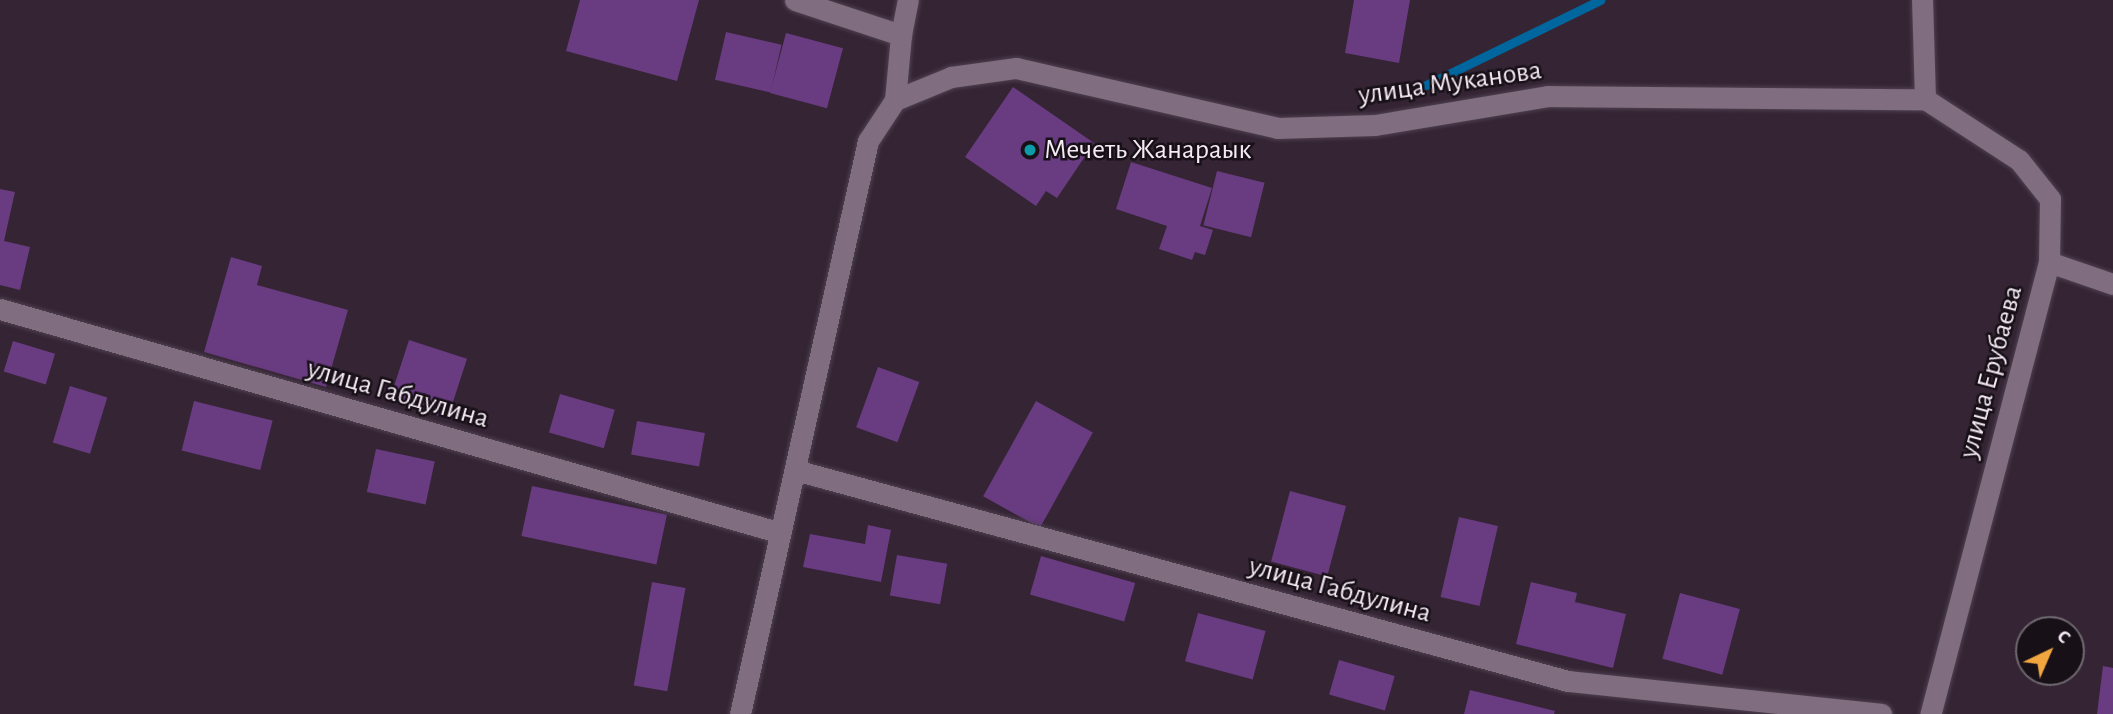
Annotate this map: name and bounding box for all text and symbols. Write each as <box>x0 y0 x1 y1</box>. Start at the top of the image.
street label: улица Муканова <box>1356 54 1544 112</box>
place label: Мечеть Жанараык <box>1044 133 1251 167</box>
marker: Мечеть Жанараык <box>1022 142 1038 158</box>
street label: улица Ерубаева <box>1952 282 2030 462</box>
street label: улица Габдулина <box>303 352 493 436</box>
street label: улица Габдулина <box>1245 550 1435 630</box>
north arrow <box>2015 616 2085 686</box>
text: С <box>2053 626 2074 647</box>

